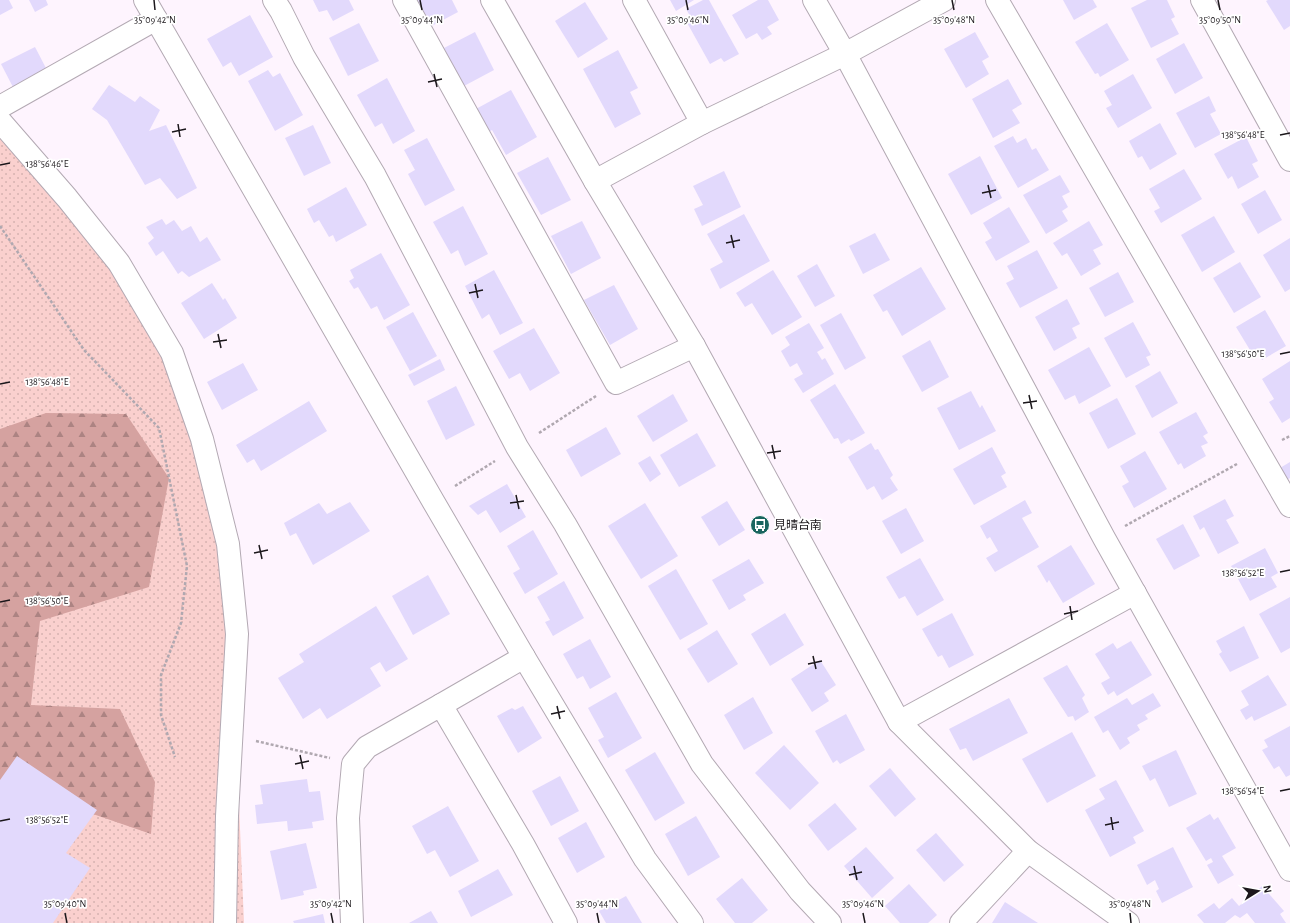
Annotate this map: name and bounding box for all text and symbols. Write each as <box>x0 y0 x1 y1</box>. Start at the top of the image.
text: 35°09'42"N <box>134 15 176 25</box>
text: 35°09'44"N <box>401 15 443 25</box>
text: 35°09'46"N <box>667 15 709 25</box>
text: 35°09'48"N <box>933 15 975 25</box>
text: 35°09'50"N <box>1199 15 1241 25</box>
text: 138°56'48"E <box>1222 130 1265 140</box>
text: 138°56'46"E <box>26 159 69 169</box>
text: 138°56'50"E <box>1222 349 1265 359</box>
text: 138°56'48"E <box>26 377 69 387</box>
bus stop icon: 見晴台南 <box>749 514 771 536</box>
place label: 見晴台南 <box>774 518 822 531</box>
text: 138°56'52"E <box>1222 568 1264 578</box>
text: 138°56'50"E <box>26 596 69 606</box>
text: 138°56'54"E <box>1222 786 1264 796</box>
text: 138°56'52"E <box>26 815 68 825</box>
north arrow <box>1238 871 1278 911</box>
text: N <box>1261 884 1273 894</box>
text: 35°09'40"N <box>44 899 86 909</box>
text: 35°09'42"N <box>310 899 352 909</box>
text: 35°09'44"N <box>576 899 618 909</box>
text: 35°09'46"N <box>842 899 884 909</box>
text: 35°09'48"N <box>1109 899 1151 909</box>

